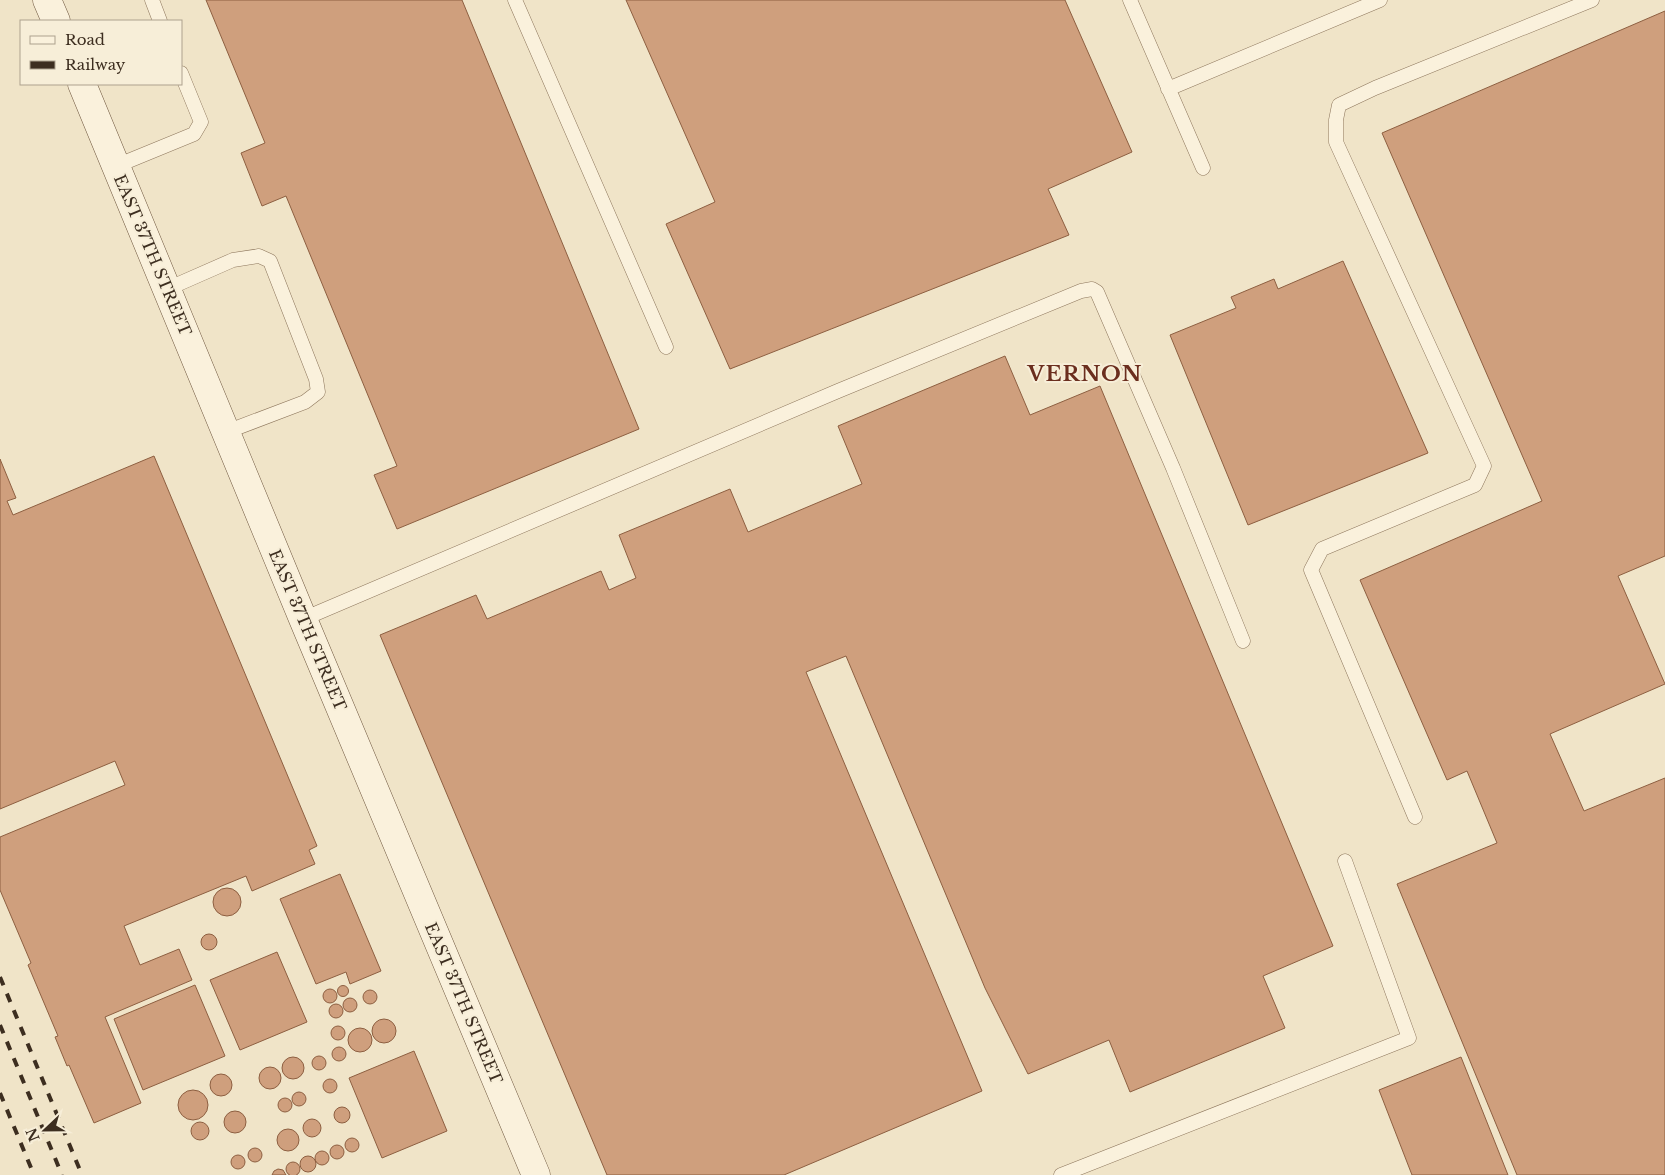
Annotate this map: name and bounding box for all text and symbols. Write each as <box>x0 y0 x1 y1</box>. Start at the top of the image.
legend <box>20 20 182 85</box>
text: Road <box>65 30 105 49</box>
text: Railway <box>65 55 126 74</box>
street label: EAST 37TH STREET <box>110 171 196 339</box>
district label: VERNON <box>1027 361 1142 387</box>
street label: EAST 37TH STREET <box>265 546 351 714</box>
street label: EAST 37TH STREET <box>421 919 507 1087</box>
north arrow <box>20 1105 70 1155</box>
text: N <box>22 1125 44 1144</box>

